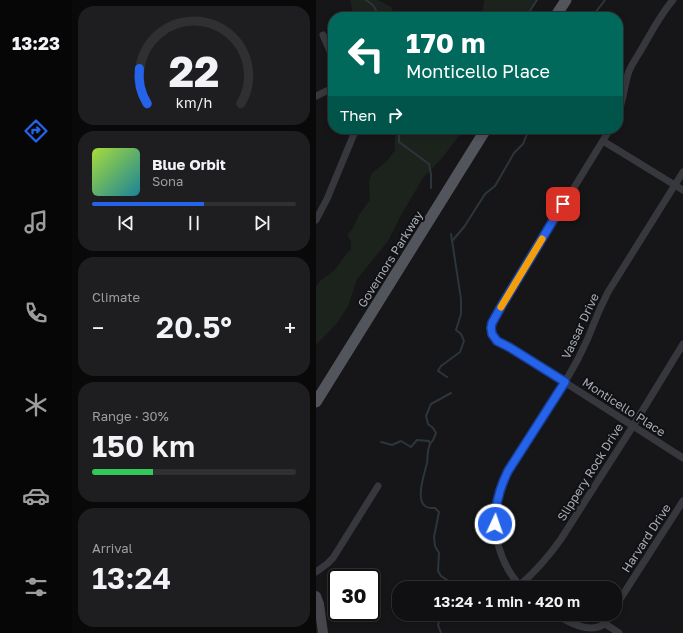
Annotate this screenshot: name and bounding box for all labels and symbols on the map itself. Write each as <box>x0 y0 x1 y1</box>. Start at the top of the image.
pin <box>546 187 580 221</box>
street label: Governors Parkway <box>354 208 426 310</box>
street label: Vassar Drive <box>558 291 602 361</box>
street label: Monticello Place <box>580 375 668 439</box>
street label: Slippery Rock Drive <box>554 420 626 524</box>
street label: Harvard Drive <box>618 501 674 575</box>
position arrow <box>474 503 516 545</box>
speed limit sign: 30 <box>328 569 380 621</box>

